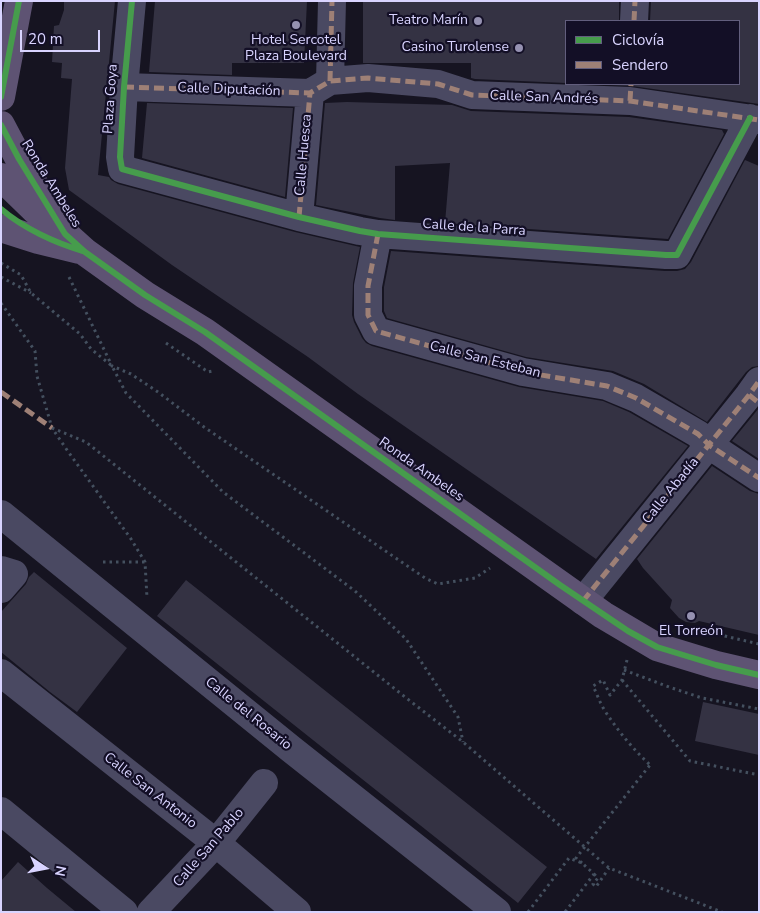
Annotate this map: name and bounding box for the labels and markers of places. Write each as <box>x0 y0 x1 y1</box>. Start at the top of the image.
place label: Teatro Marín <box>389 13 468 29</box>
marker: Teatro Marín <box>472 15 484 27</box>
marker: Hotel Sercotel Plaza Boulevard <box>290 19 302 31</box>
place label: Hotel Sercotel Plaza Boulevard <box>245 33 347 65</box>
place label: Casino Turolense <box>401 40 509 56</box>
marker: Casino Turolense <box>513 42 525 54</box>
marker: El Torreón <box>685 610 697 622</box>
place label: El Torreón <box>659 624 723 640</box>

